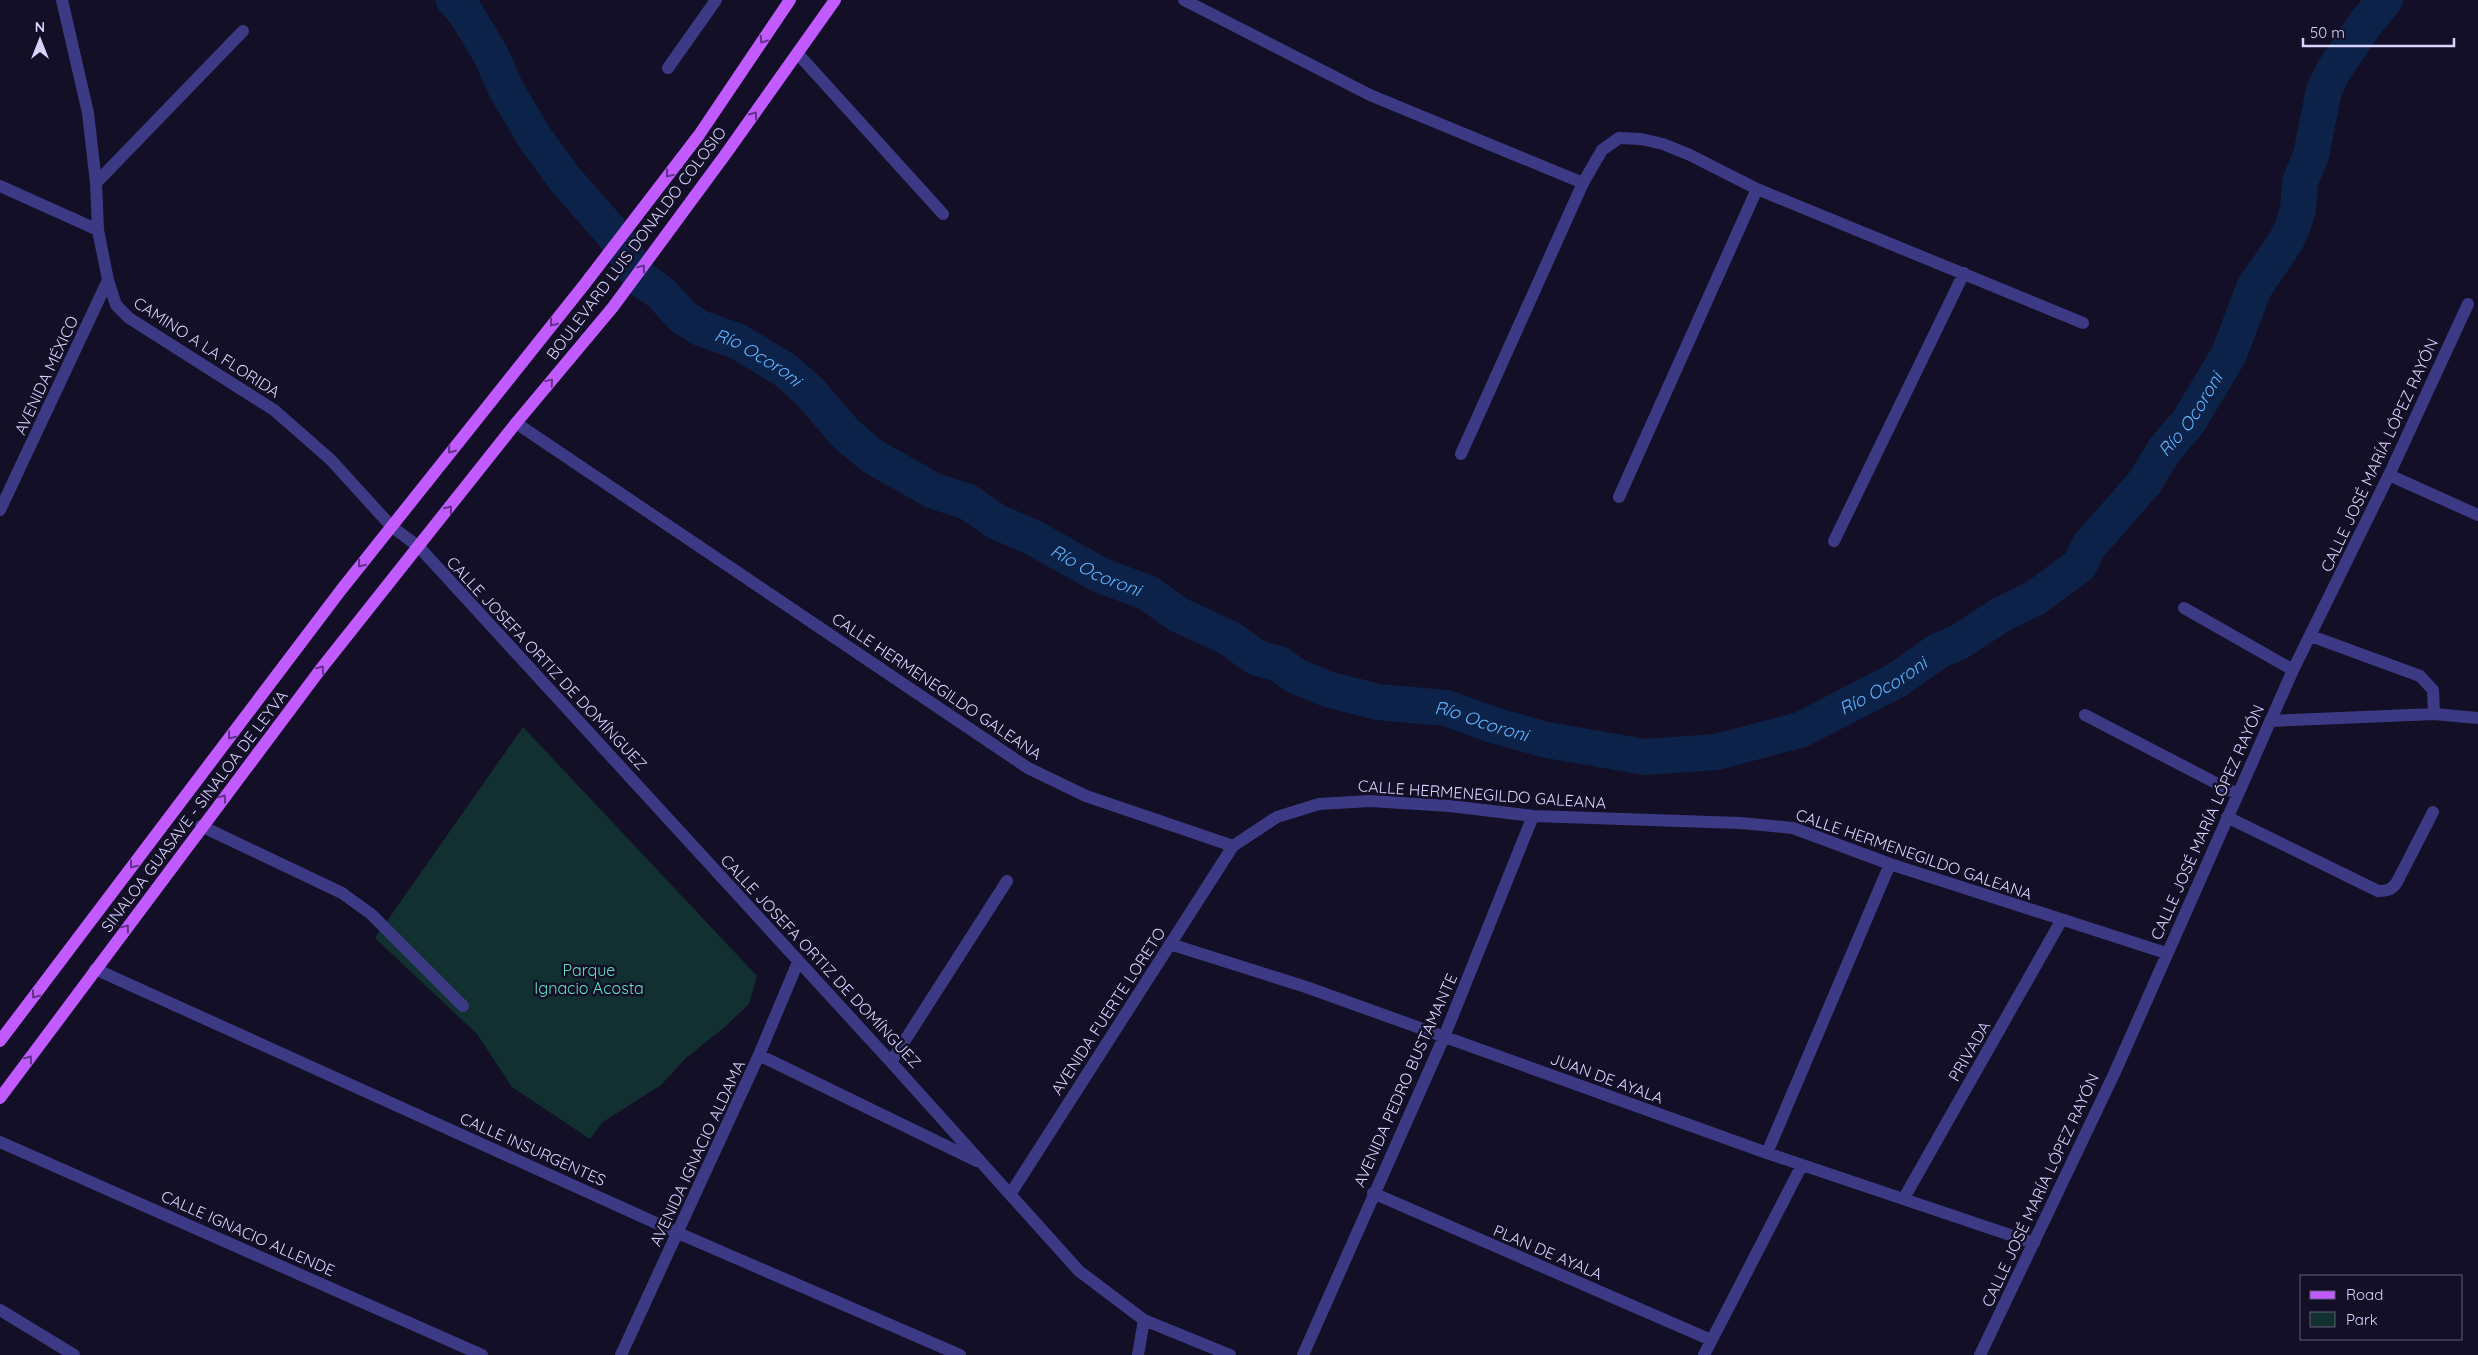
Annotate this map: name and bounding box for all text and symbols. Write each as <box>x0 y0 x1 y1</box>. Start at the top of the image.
north arrow <box>15 15 65 65</box>
scale bar <box>2303 15 2454 47</box>
text: N <box>35 18 45 36</box>
text: 50 m <box>2310 23 2345 42</box>
one-way arrow <box>760 35 769 44</box>
one-way arrow <box>748 112 757 121</box>
street label: BOULEVARD LUIS DONALDO COLOSIO <box>542 123 730 363</box>
one-way arrow <box>667 168 675 177</box>
one-way arrow <box>636 265 644 274</box>
street label: CAMINO A LA FLORIDA <box>130 292 284 402</box>
street label: AVENIDA MÉXICO <box>10 312 82 438</box>
one-way arrow <box>551 317 559 326</box>
water label: Río Ocoroni <box>712 323 808 392</box>
street label: CALLE JOSÉ MARÍA LÓPEZ RAYÓN <box>2316 335 2442 575</box>
water label: Río Ocoroni <box>2153 366 2228 461</box>
one-way arrow <box>544 379 553 388</box>
one-way arrow <box>449 444 457 453</box>
one-way arrow <box>443 506 451 515</box>
water label: Río Ocoroni <box>1047 538 1146 602</box>
street label: CALLE JOSEFA ORTIZ DE DOMÍNGUEZ <box>443 552 651 774</box>
one-way arrow <box>358 558 366 567</box>
street label: CALLE HERMENEGILDO GALEANA <box>828 608 1046 764</box>
water label: Río Ocoroni <box>1835 650 1933 720</box>
one-way arrow <box>316 666 324 675</box>
street label: SINALOA GUASAVE - SINALOA DE LEYVA <box>96 686 292 936</box>
water label: Río Ocoroni <box>1434 696 1533 746</box>
street label: CALLE JOSÉ MARÍA LÓPEZ RAYÓN <box>2146 701 2268 943</box>
one-way arrow <box>228 730 237 740</box>
street label: CALLE HERMENEGILDO GALEANA <box>1357 775 1607 813</box>
one-way arrow <box>217 794 226 804</box>
street label: CALLE HERMENEGILDO GALEANA <box>1793 804 2035 904</box>
street label: CALLE JOSEFA ORTIZ DE DOMÍNGUEZ <box>717 850 925 1072</box>
one-way arrow <box>130 859 139 869</box>
street label: AVENIDA FUERTE LORETO <box>1046 924 1170 1098</box>
one-way arrow <box>120 925 128 934</box>
park label: Parque Ignacio Acosta <box>534 960 644 998</box>
street label: AVENIDA PEDRO BUSTAMANTE <box>1349 970 1461 1190</box>
one-way arrow <box>33 989 41 998</box>
street label: PRIVADA <box>1944 1017 1994 1085</box>
street label: JUAN DE AYALA <box>1548 1048 1666 1108</box>
one-way arrow <box>23 1055 32 1065</box>
street label: AVENIDA IGNACIO ALDAMA <box>645 1057 749 1249</box>
street label: CALLE JOSÉ MARÍA LÓPEZ RAYÓN <box>1977 1070 2103 1310</box>
street label: CALLE INSURGENTES <box>457 1108 609 1190</box>
street label: CALLE IGNACIO ALLENDE <box>158 1186 338 1280</box>
street label: PLAN DE AYALA <box>1490 1220 1606 1284</box>
legend <box>2300 1275 2463 1340</box>
text: Road <box>2346 1285 2383 1304</box>
text: Park <box>2346 1310 2378 1329</box>

